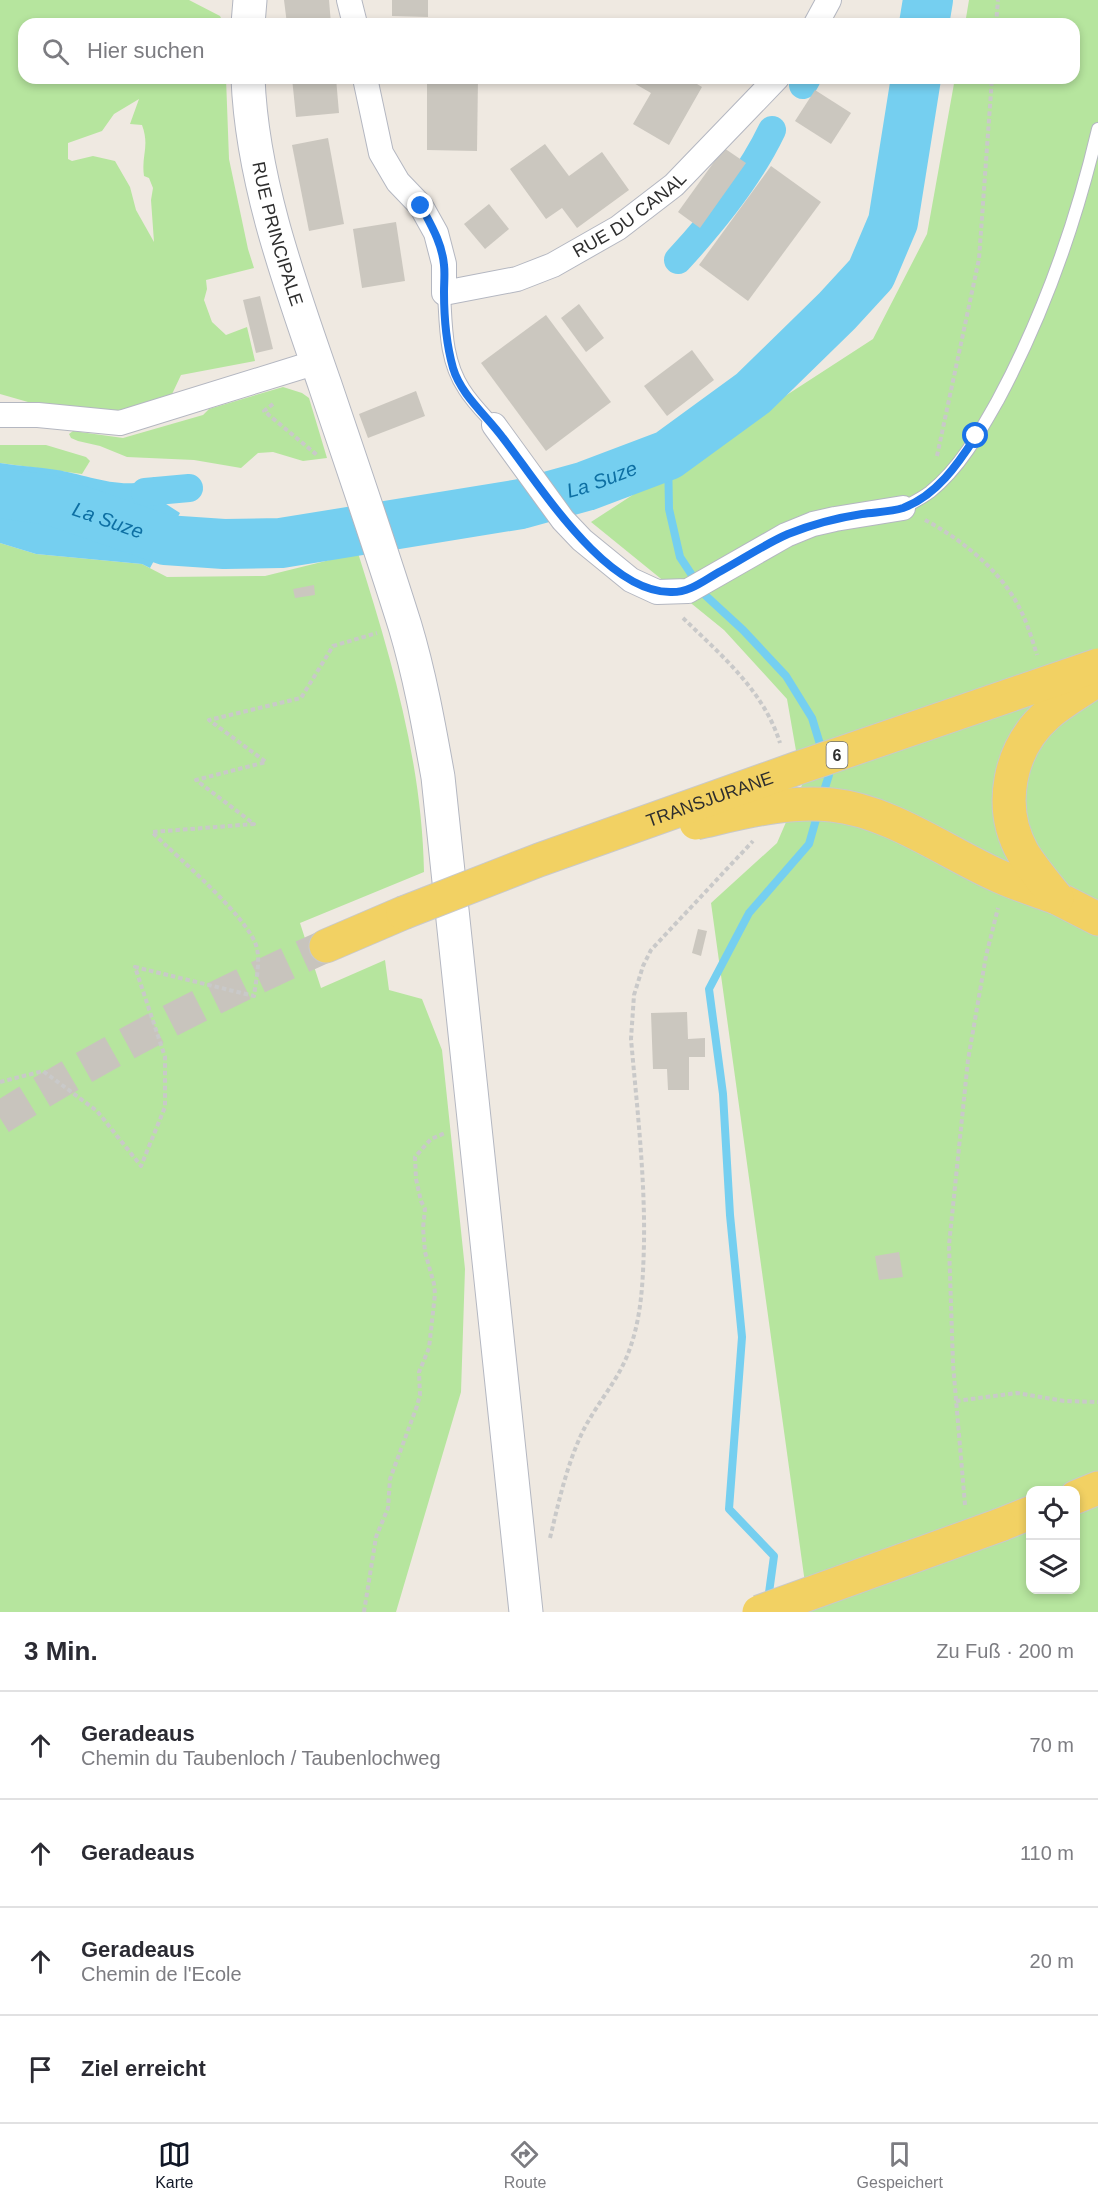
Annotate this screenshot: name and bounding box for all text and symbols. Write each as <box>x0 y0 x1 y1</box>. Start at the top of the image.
search box <box>18 18 1080 84</box>
icon: search <box>39 35 72 68</box>
text: Hier suchen <box>87 38 204 63</box>
street label: RUE PRINCIPALE <box>248 160 307 308</box>
street label: RUE DU CANAL <box>569 169 690 262</box>
route end <box>407 192 433 218</box>
route start <box>962 422 988 448</box>
water label: La Suze <box>564 457 640 502</box>
water label: La Suze <box>70 498 146 543</box>
road number: 6 <box>826 742 848 768</box>
street label: TRANSJURANE <box>644 768 776 831</box>
map controls <box>1026 1486 1080 1594</box>
button: locate <box>1026 1486 1080 1540</box>
button: layers <box>1026 1540 1080 1594</box>
text: 3 Min. <box>24 1636 98 1666</box>
text: Zu Fuß · 200 m <box>936 1640 1074 1662</box>
text: Geradeaus <box>81 1721 195 1746</box>
icon: ahead <box>24 1729 57 1762</box>
text: 70 m <box>1030 1734 1074 1756</box>
text: Chemin du Taubenloch / Taubenlochweg <box>81 1747 441 1769</box>
icon: ahead <box>24 1837 57 1870</box>
text: Geradeaus <box>81 1840 195 1865</box>
text: 110 m <box>1020 1842 1074 1864</box>
text: Geradeaus <box>81 1937 195 1962</box>
icon: ahead <box>24 1945 57 1978</box>
text: 20 m <box>1030 1950 1074 1972</box>
text: Chemin de l'Ecole <box>81 1963 242 1985</box>
icon: arrive <box>24 2053 57 2086</box>
text: Ziel erreicht <box>81 2056 206 2081</box>
tab: Karte <box>155 2138 193 2192</box>
tab: Route <box>504 2138 546 2192</box>
tab: Gespeichert <box>857 2138 943 2192</box>

